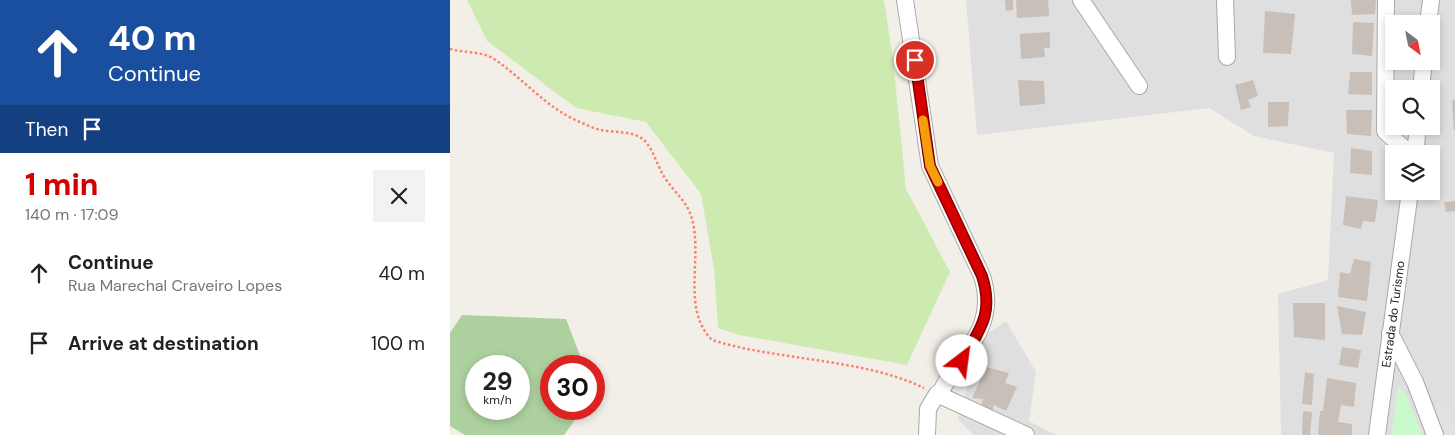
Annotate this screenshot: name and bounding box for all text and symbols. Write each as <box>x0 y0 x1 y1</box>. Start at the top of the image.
text: 40 m <box>108 15 197 61</box>
north arrow <box>1385 15 1440 70</box>
map controls <box>1385 15 1440 200</box>
icon: ahead <box>25 20 90 85</box>
pin <box>894 39 936 81</box>
icon: arrive <box>901 46 929 74</box>
text: Continue <box>108 59 201 88</box>
button: search <box>1385 80 1440 135</box>
icon: arrive <box>78 115 106 143</box>
text: Then <box>25 117 68 142</box>
button: layers <box>1385 145 1440 200</box>
text: 1 min <box>25 165 98 204</box>
button: close <box>373 170 425 222</box>
text: 140 m · 17:09 <box>25 204 119 225</box>
text: Continue <box>68 250 154 275</box>
icon: ahead <box>25 259 53 287</box>
street label: Estrada do Turismo <box>1378 260 1408 368</box>
text: 40 m <box>378 261 425 286</box>
text: Rua Marechal Craveiro Lopes <box>68 275 282 296</box>
icon: arrive <box>25 329 53 357</box>
text: Arrive at destination <box>68 331 259 356</box>
text: 100 m <box>371 331 425 356</box>
position arrow <box>935 334 987 386</box>
speed limit sign: 30 <box>540 355 605 420</box>
text: 29 <box>482 365 513 398</box>
text: km/h <box>483 392 512 408</box>

